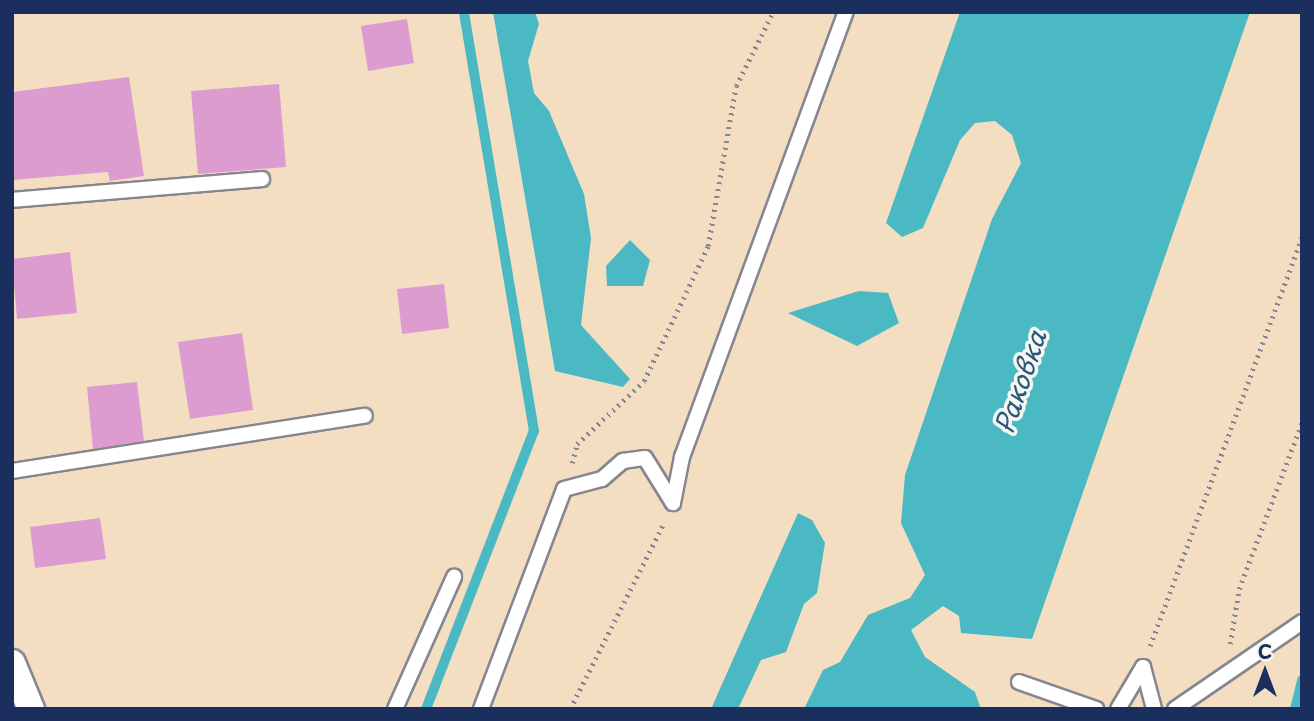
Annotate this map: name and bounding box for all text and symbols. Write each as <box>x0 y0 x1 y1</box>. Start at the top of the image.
water label: Раковка <box>988 326 1052 438</box>
north arrow <box>1230 637 1300 707</box>
text: С <box>1258 637 1272 665</box>

